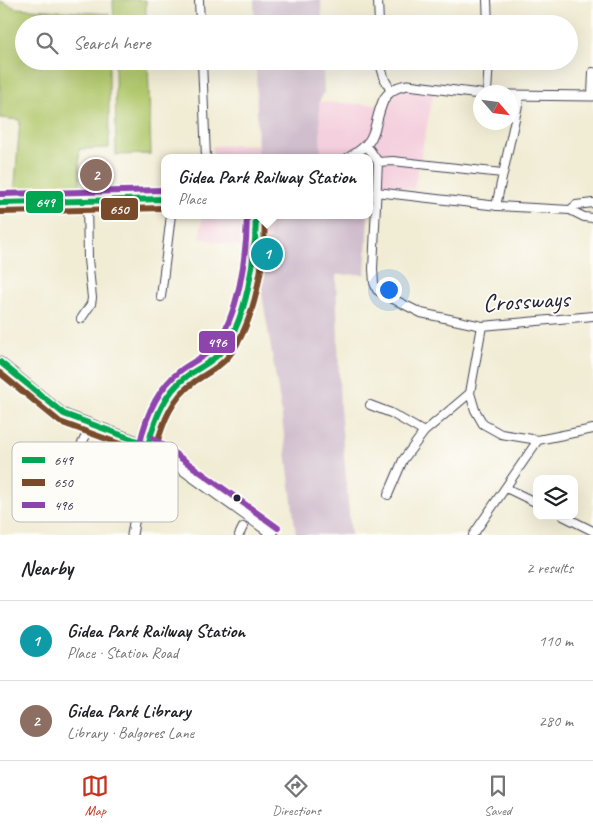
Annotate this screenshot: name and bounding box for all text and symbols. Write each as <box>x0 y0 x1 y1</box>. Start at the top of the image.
search box <box>15 15 578 70</box>
icon: search <box>33 29 61 57</box>
text: Search here <box>73 31 150 55</box>
north arrow <box>473 85 518 130</box>
popup <box>161 154 373 219</box>
pin: 2 <box>80 156 112 194</box>
text: Gidea Park Railway Station <box>178 165 356 189</box>
text: Place <box>178 189 206 209</box>
line badge: 649 <box>25 190 64 214</box>
text: 649 <box>35 194 56 211</box>
line badge: 650 <box>100 197 139 221</box>
text: 650 <box>110 201 130 218</box>
pin: 1 <box>251 235 283 273</box>
your location <box>376 277 402 303</box>
street label: Crossways <box>482 283 573 319</box>
line badge: 496 <box>198 330 236 354</box>
text: 496 <box>207 334 228 351</box>
legend <box>12 442 178 522</box>
text: 649 <box>54 452 75 469</box>
text: 650 <box>54 474 75 491</box>
map controls <box>533 475 578 520</box>
button: layers <box>533 475 578 520</box>
unlabelled marker <box>232 493 242 503</box>
text: 496 <box>54 497 74 514</box>
text: Nearby <box>20 555 73 581</box>
text: 2 results <box>526 558 573 578</box>
text: Gidea Park Railway Station <box>67 619 245 643</box>
text: 1 <box>32 631 40 651</box>
text: 110 m <box>539 631 573 651</box>
text: Place · Station Road <box>67 643 178 663</box>
text: Gidea Park Library <box>67 699 190 723</box>
text: 2 <box>32 711 40 731</box>
text: 280 m <box>539 711 573 731</box>
text: Library · Balgores Lane <box>67 723 194 743</box>
tab: Map <box>81 772 109 819</box>
tab: Directions <box>272 772 321 819</box>
tab: Saved <box>484 772 512 819</box>

